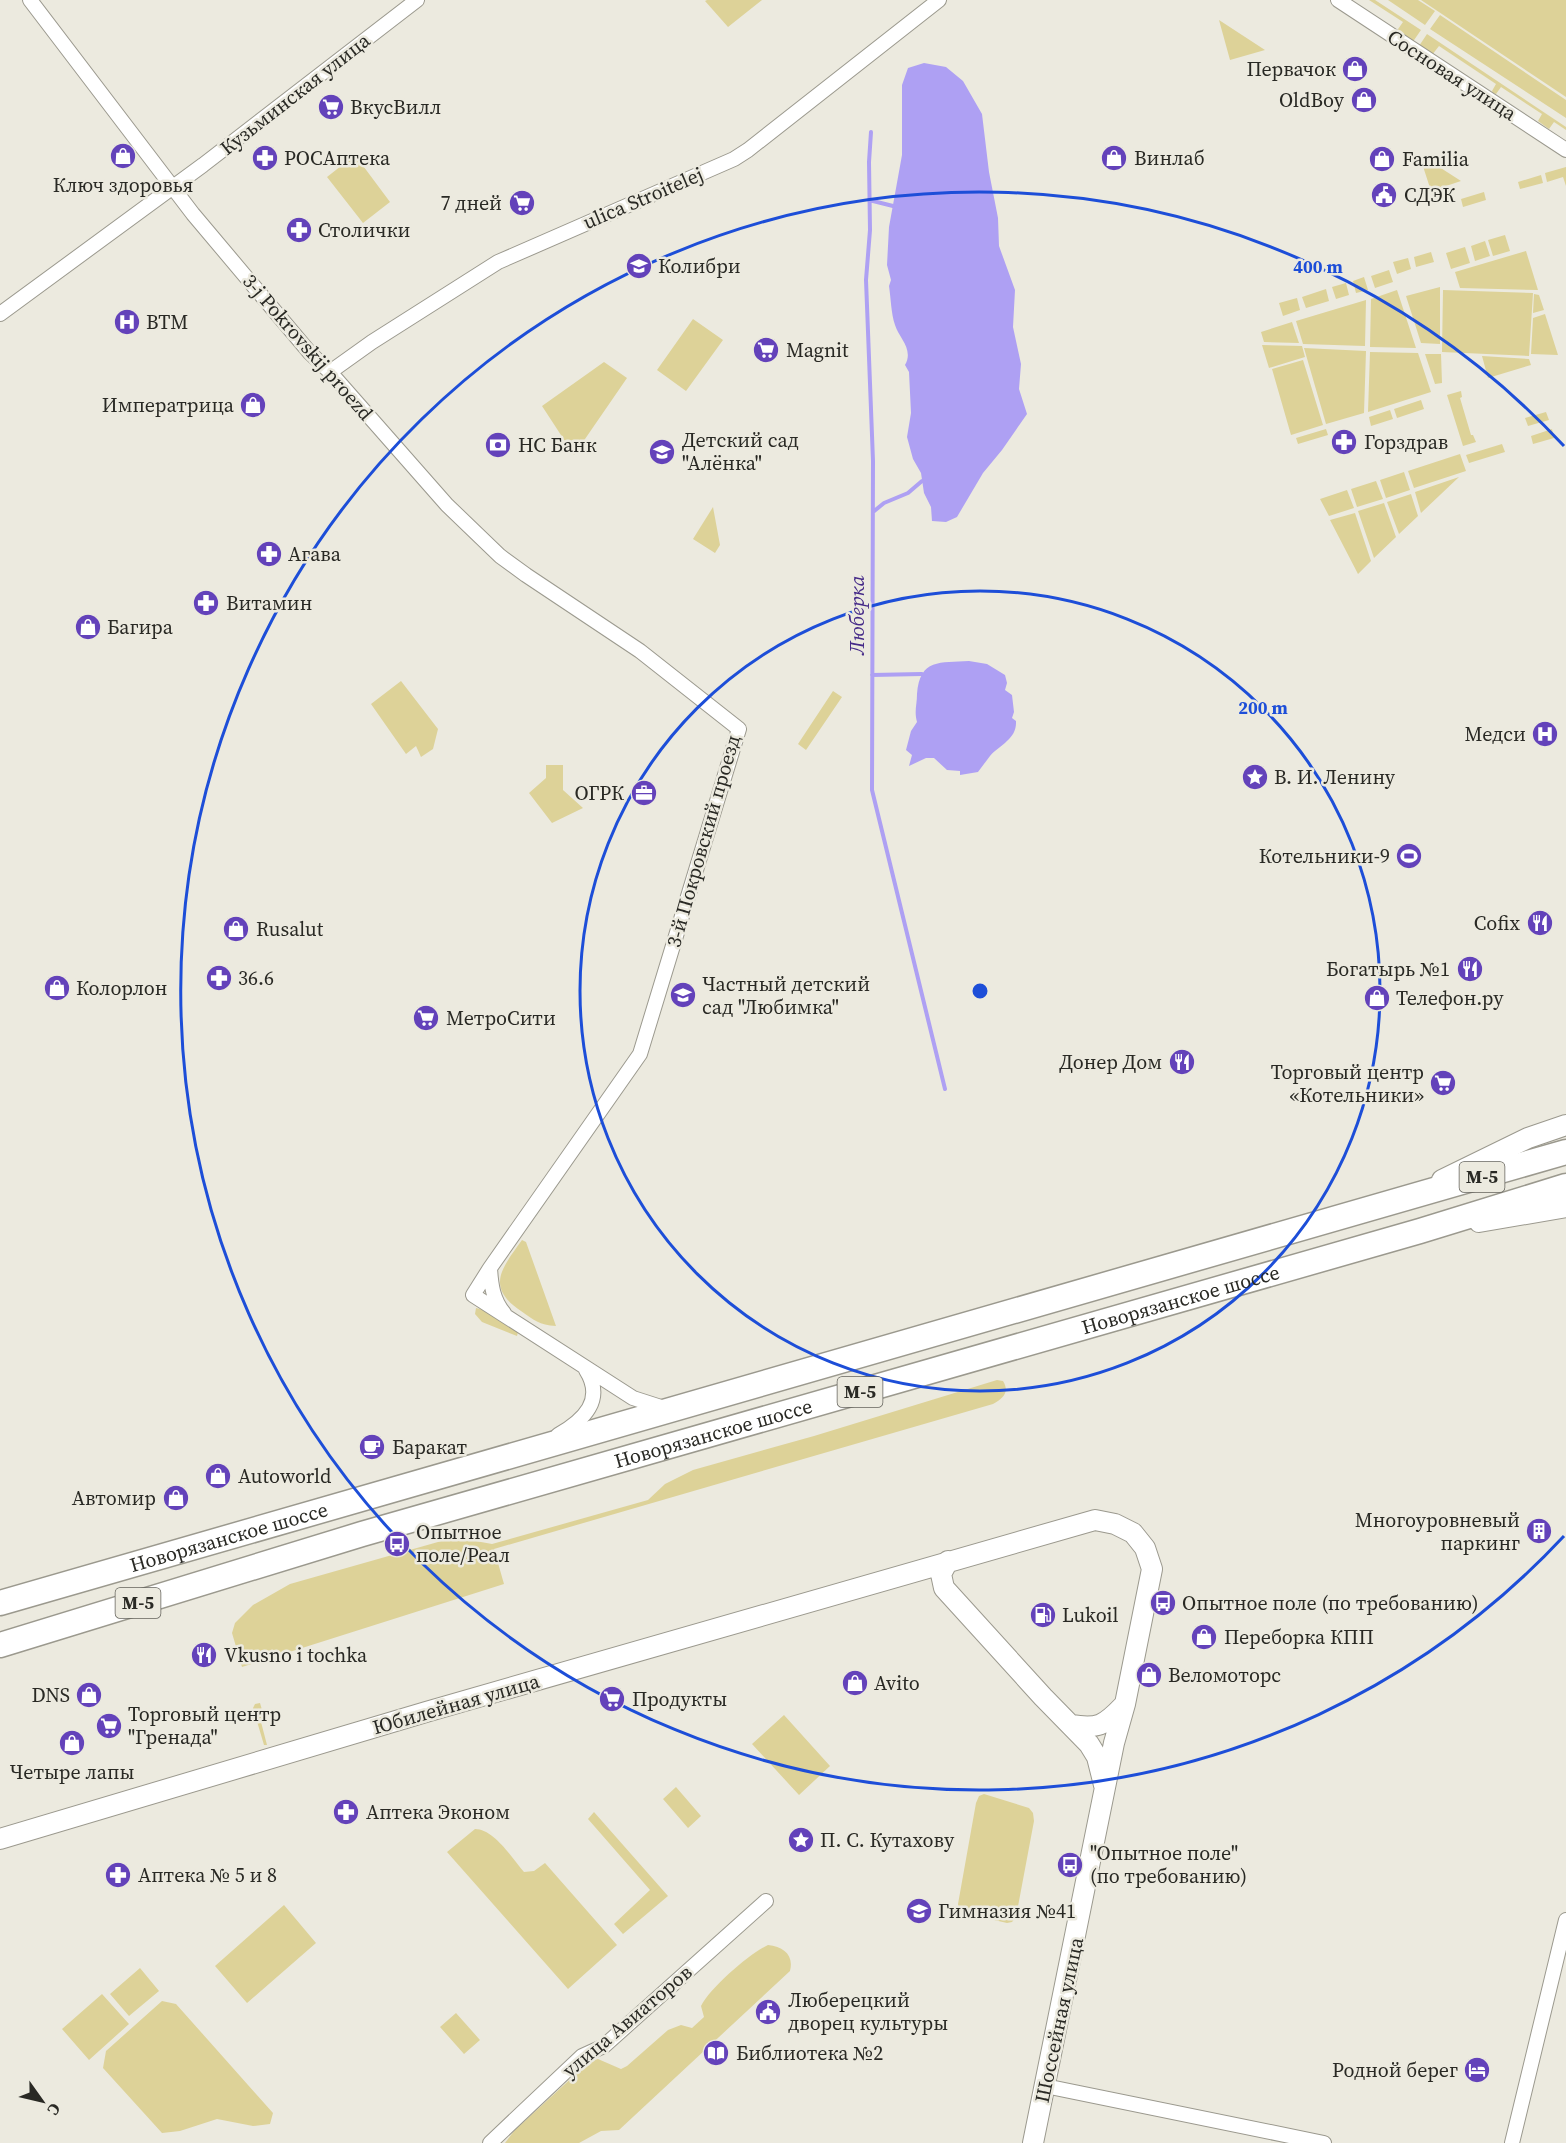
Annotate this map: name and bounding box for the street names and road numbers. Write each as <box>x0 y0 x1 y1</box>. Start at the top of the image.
street label: Сосновая улица <box>1382 23 1523 128</box>
street label: Кузьминская улица <box>214 26 377 162</box>
street label: ulica Stroitelej <box>579 160 707 236</box>
street label: 3-j Pokrovskij proezd <box>236 268 380 427</box>
street label: 3-й Покровский проезд <box>659 731 747 951</box>
road number: М-5 <box>1460 1162 1504 1192</box>
street label: Новорязанское шоссе <box>1078 1258 1283 1341</box>
road number: М-5 <box>838 1377 882 1407</box>
street label: Новорязанское шоссе <box>611 1392 816 1475</box>
street label: Новорязанское шоссе <box>126 1495 331 1579</box>
road number: М-5 <box>116 1588 160 1618</box>
street label: Юбилейная улица <box>369 1667 543 1741</box>
street label: Шоссейная улица <box>1028 1934 1090 2105</box>
street label: улица Авиаторов <box>556 1958 698 2084</box>

